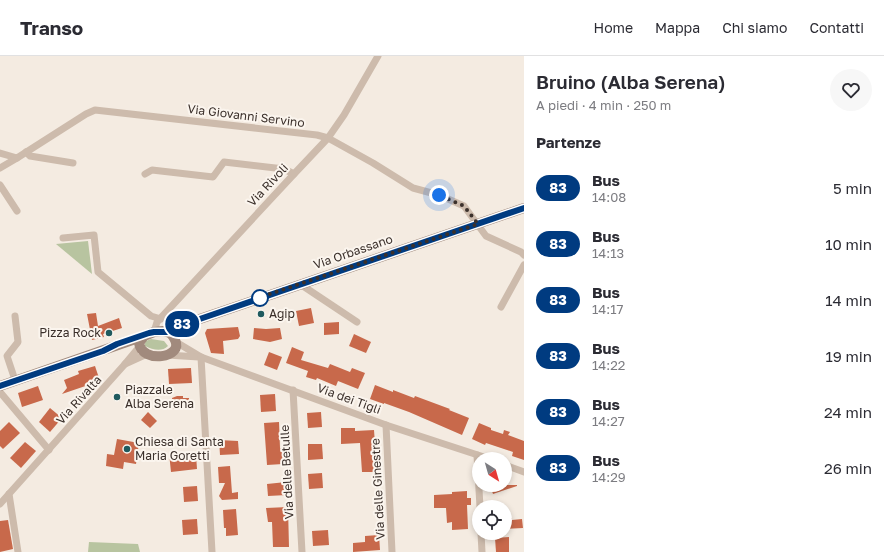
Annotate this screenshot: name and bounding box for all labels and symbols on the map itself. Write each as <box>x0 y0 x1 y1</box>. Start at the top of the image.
street label: Via Giovanni Servino <box>187 101 306 130</box>
street label: Via Rivoli <box>244 160 291 209</box>
your location <box>429 185 449 205</box>
street label: Via Orbassano <box>311 231 394 272</box>
unlabelled marker <box>251 289 269 307</box>
place label: Agip <box>269 306 295 321</box>
marker: Agip <box>256 309 266 319</box>
line badge: 83 <box>164 311 200 337</box>
place label: Pizza Rock <box>39 325 101 340</box>
marker: Pizza Rock <box>104 328 114 338</box>
street label: Via Rivalta <box>53 372 105 427</box>
street label: Via dei Tigli <box>315 380 383 417</box>
place label: Piazzale Alba Serena <box>125 382 194 411</box>
marker: Piazzale Alba Serena <box>112 392 122 402</box>
street label: Via delle Betulle <box>277 424 296 520</box>
place label: Chiesa di Santa Maria Goretti <box>135 434 224 463</box>
street label: Via delle Ginestre <box>367 438 388 540</box>
marker: Chiesa di Santa Maria Goretti <box>122 444 132 454</box>
north arrow <box>472 452 512 492</box>

